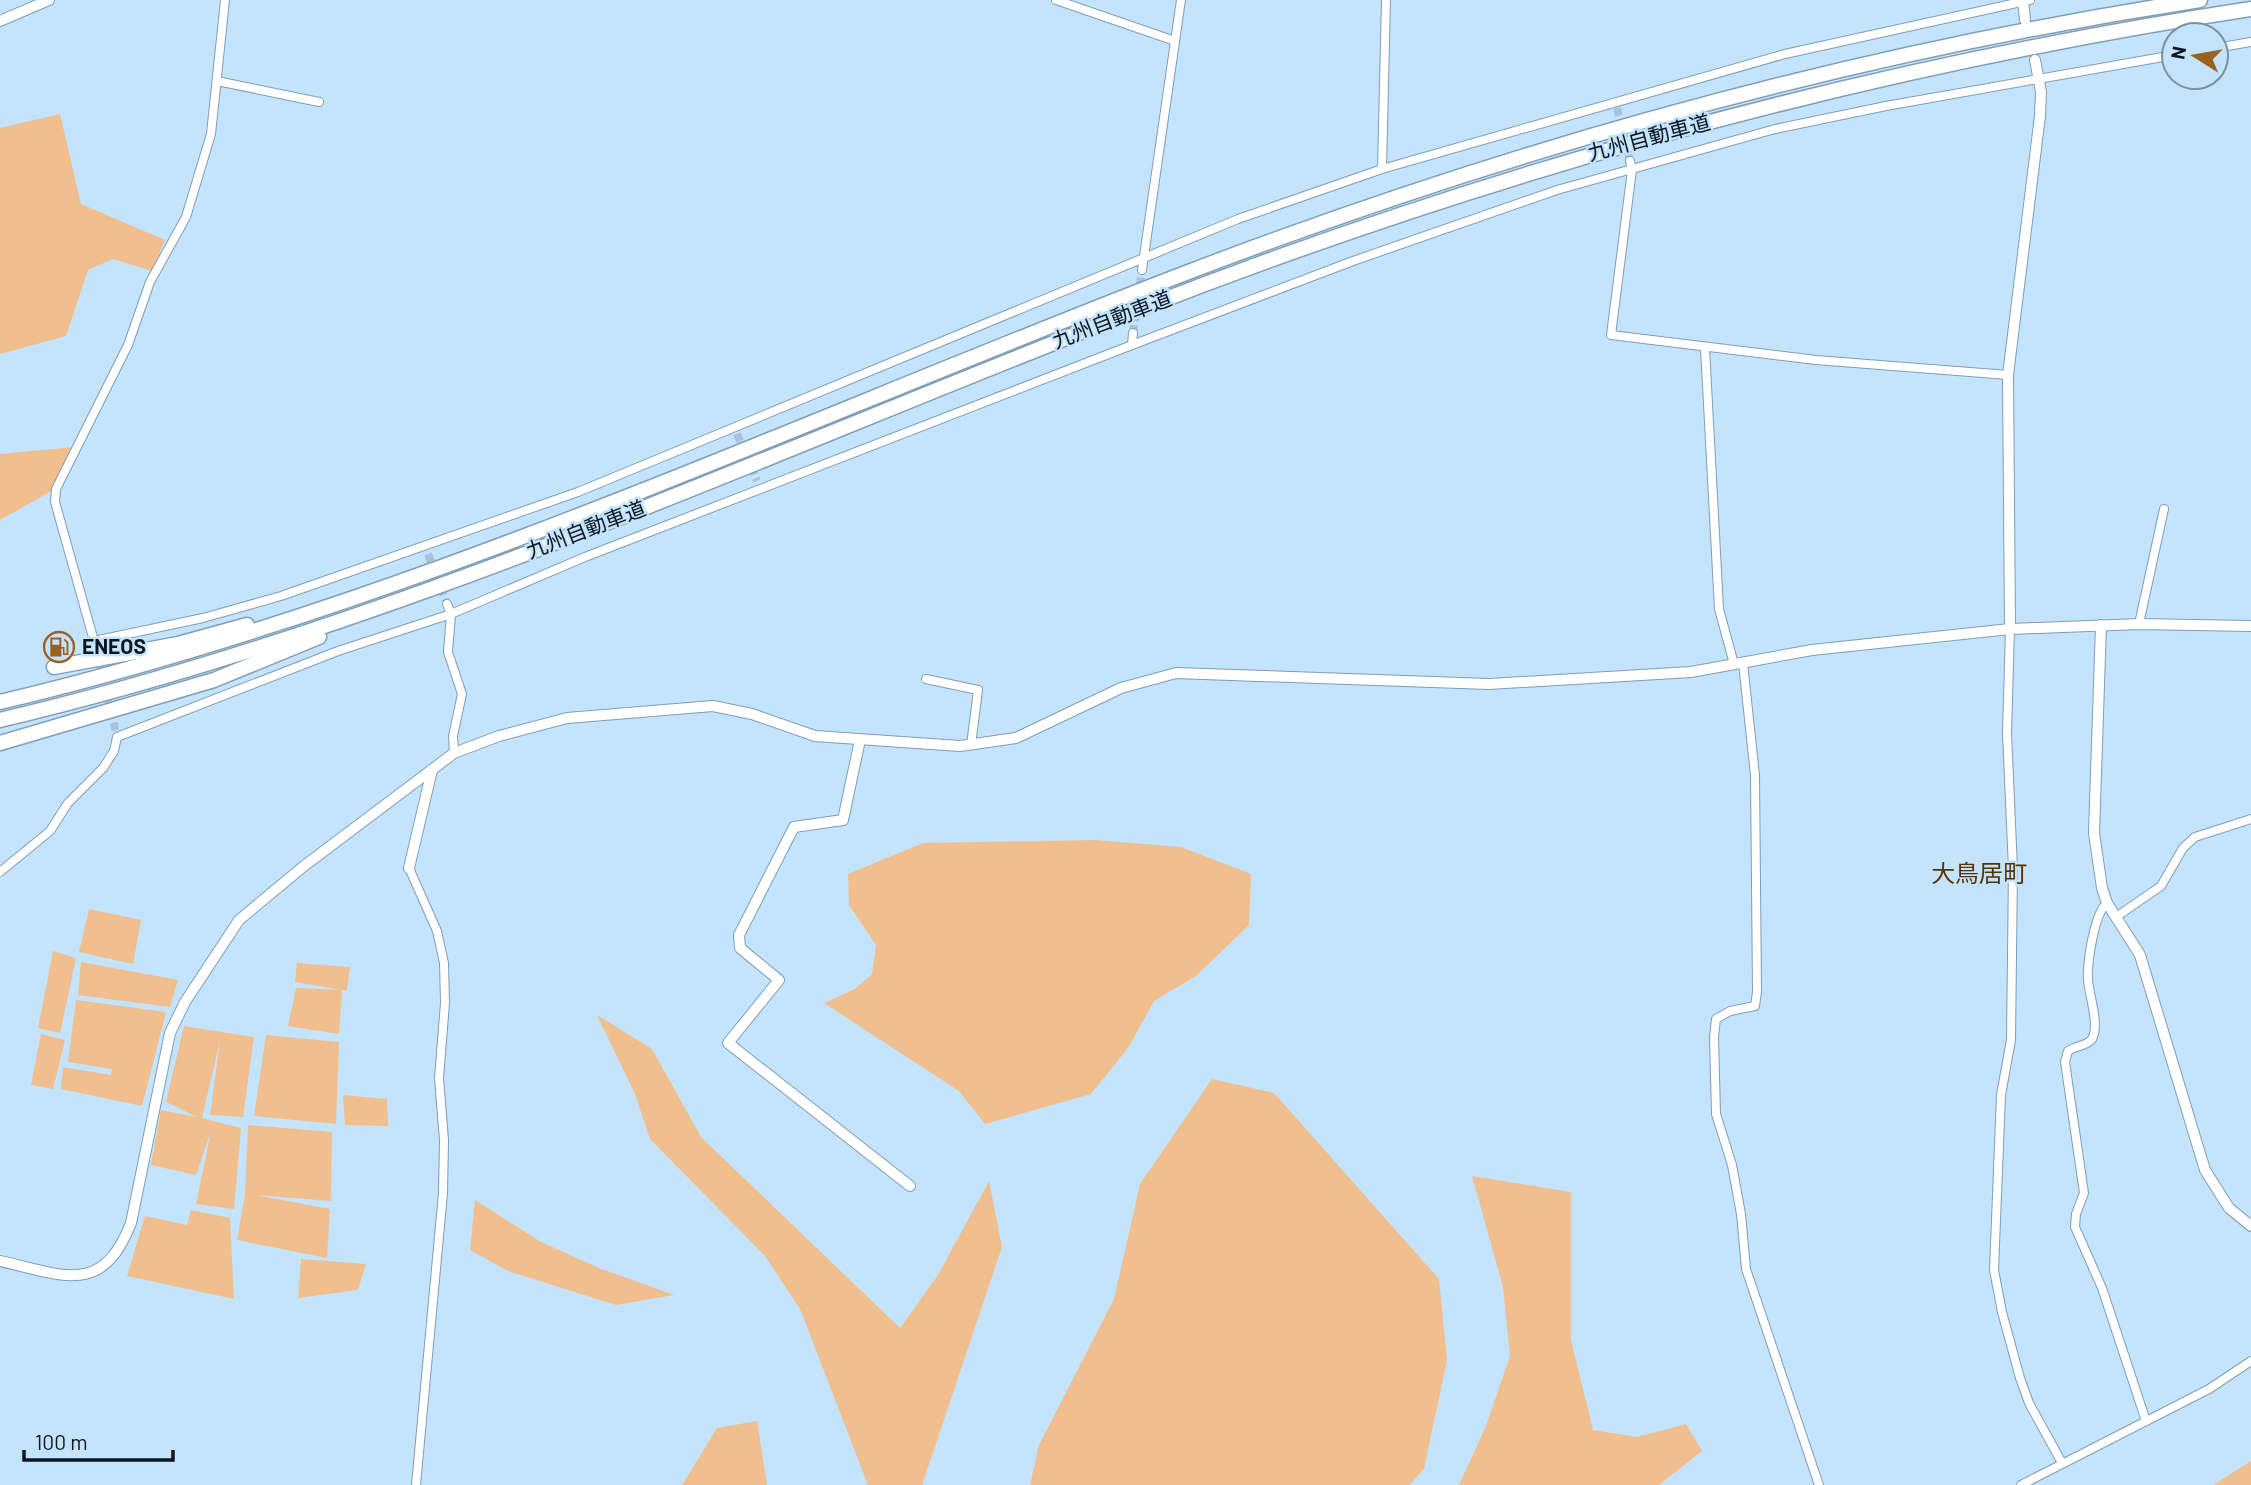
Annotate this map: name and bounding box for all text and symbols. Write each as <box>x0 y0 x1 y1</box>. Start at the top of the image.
north arrow <box>2160 21 2230 91</box>
text: N <box>2165 44 2190 61</box>
street label: 九州自動車道 <box>1585 108 1713 165</box>
street label: 九州自動車道 <box>1048 284 1175 353</box>
street label: 九州自動車道 <box>522 494 649 563</box>
fuel station icon: ENEOS <box>42 630 76 664</box>
place label: ENEOS <box>82 633 146 658</box>
district label: 大鳥居町 <box>1931 858 2027 887</box>
scale bar <box>24 1418 173 1462</box>
text: 100 m <box>35 1429 88 1454</box>

